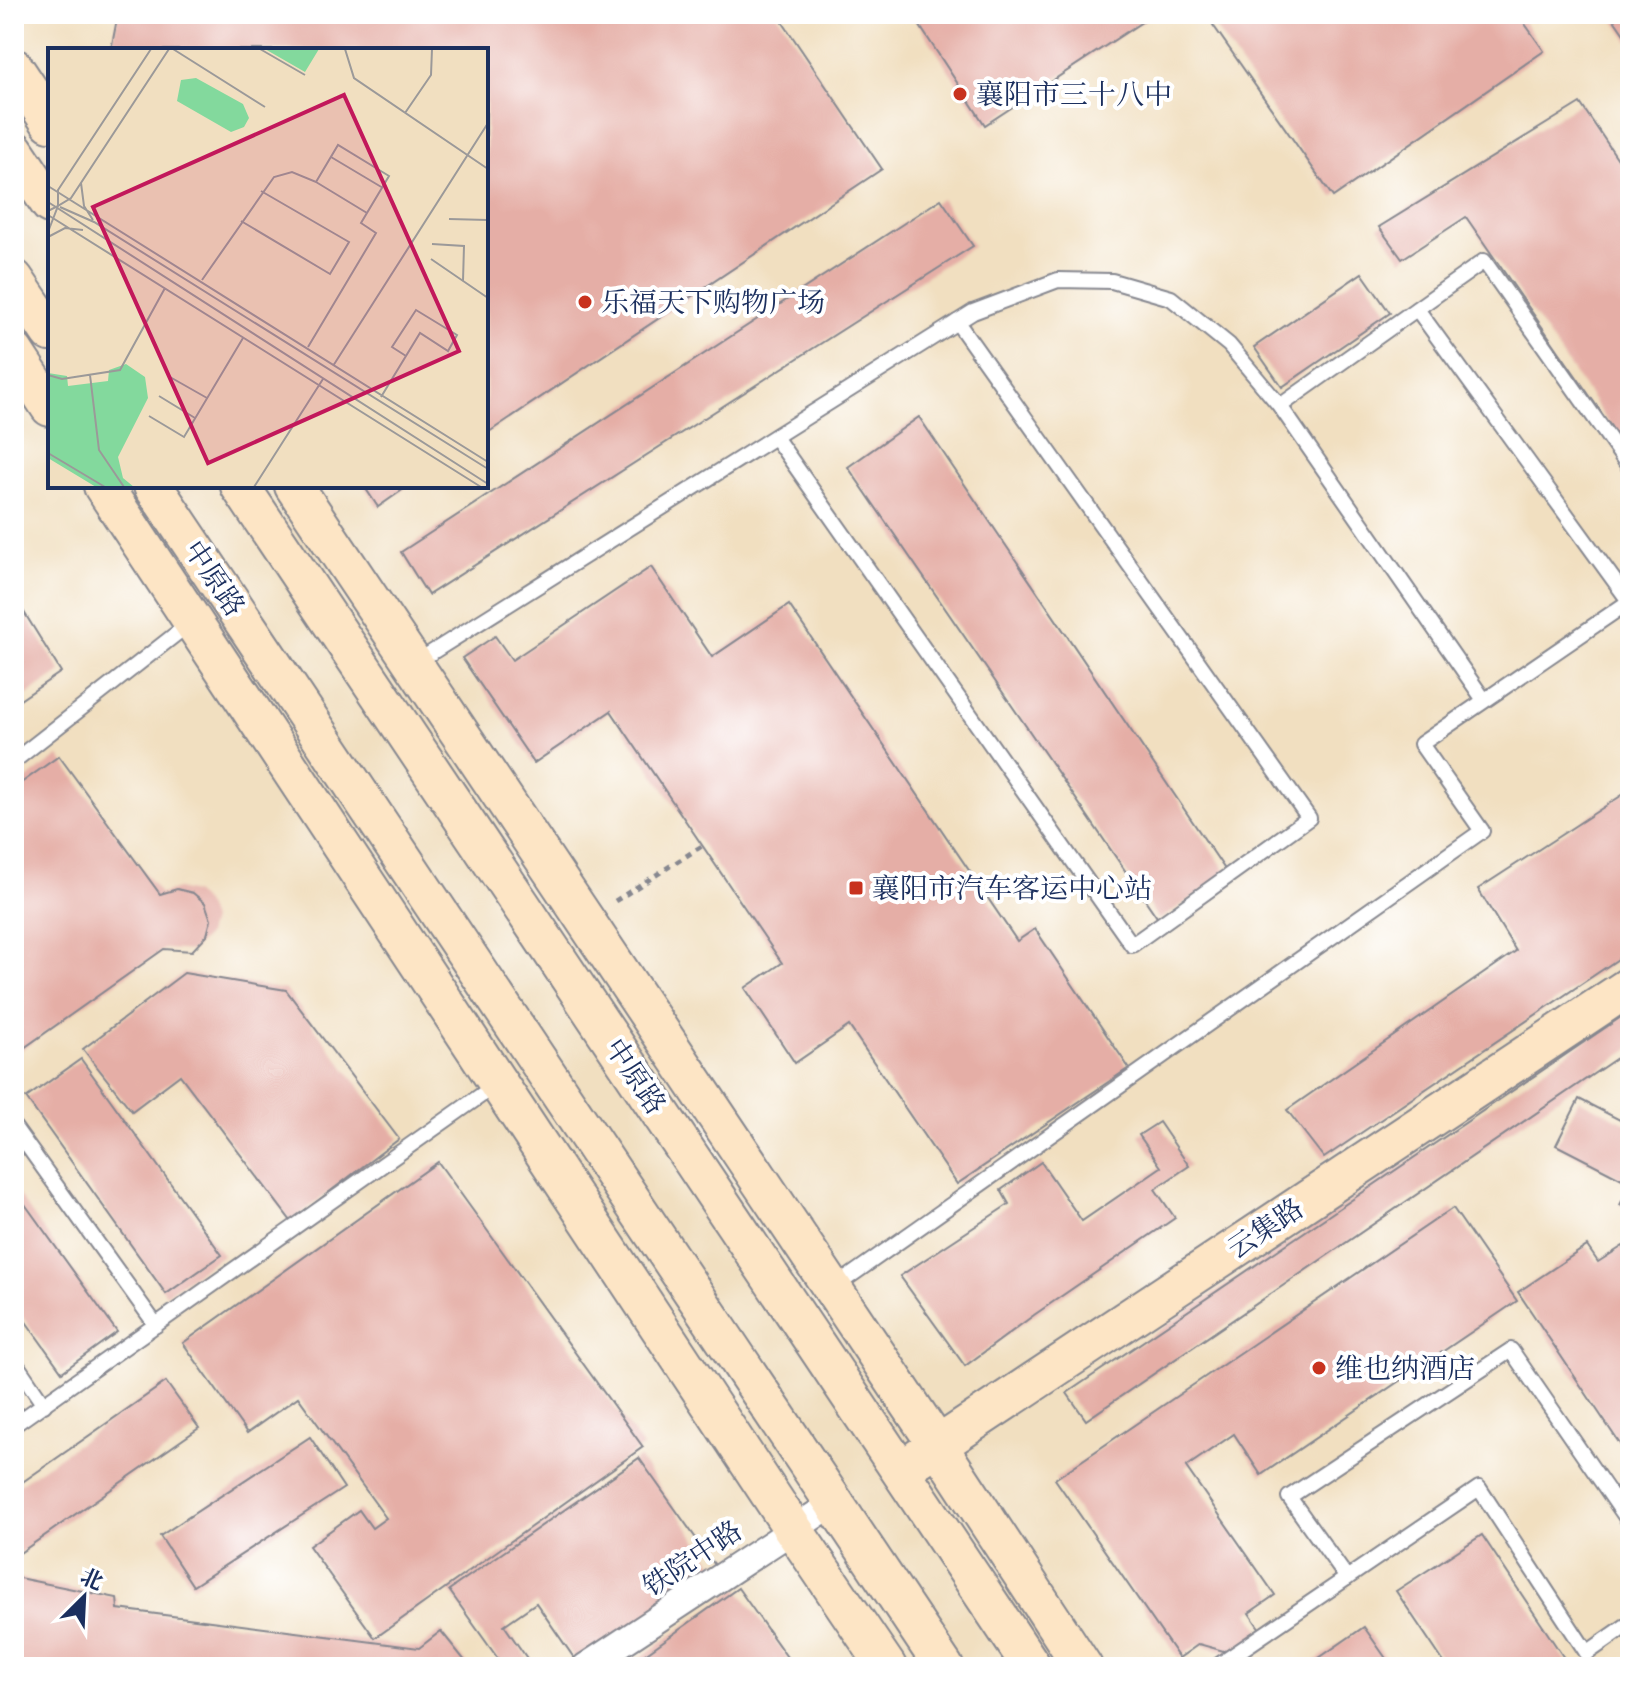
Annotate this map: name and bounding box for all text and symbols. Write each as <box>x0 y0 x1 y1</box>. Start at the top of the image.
inset map <box>48 48 488 488</box>
place label: 襄阳市三十八中 <box>976 76 1172 114</box>
marker: 襄阳市三十八中 <box>951 85 969 103</box>
place label: 乐福天下购物广场 <box>601 284 825 322</box>
marker: 乐福天下购物广场 <box>576 293 594 311</box>
street label: 中原路 <box>175 533 253 624</box>
place label: 襄阳市汽车客运中心站 <box>872 870 1152 908</box>
marker: 襄阳市汽车客运中心站 <box>847 879 865 897</box>
street label: 中原路 <box>596 1031 674 1122</box>
street label: 云集路 <box>1220 1190 1311 1268</box>
place label: 维也纳酒店 <box>1335 1350 1475 1388</box>
marker: 维也纳酒店 <box>1310 1359 1328 1377</box>
street label: 铁院中路 <box>636 1512 750 1606</box>
north arrow <box>44 1557 124 1637</box>
text: 北 <box>76 1561 108 1598</box>

